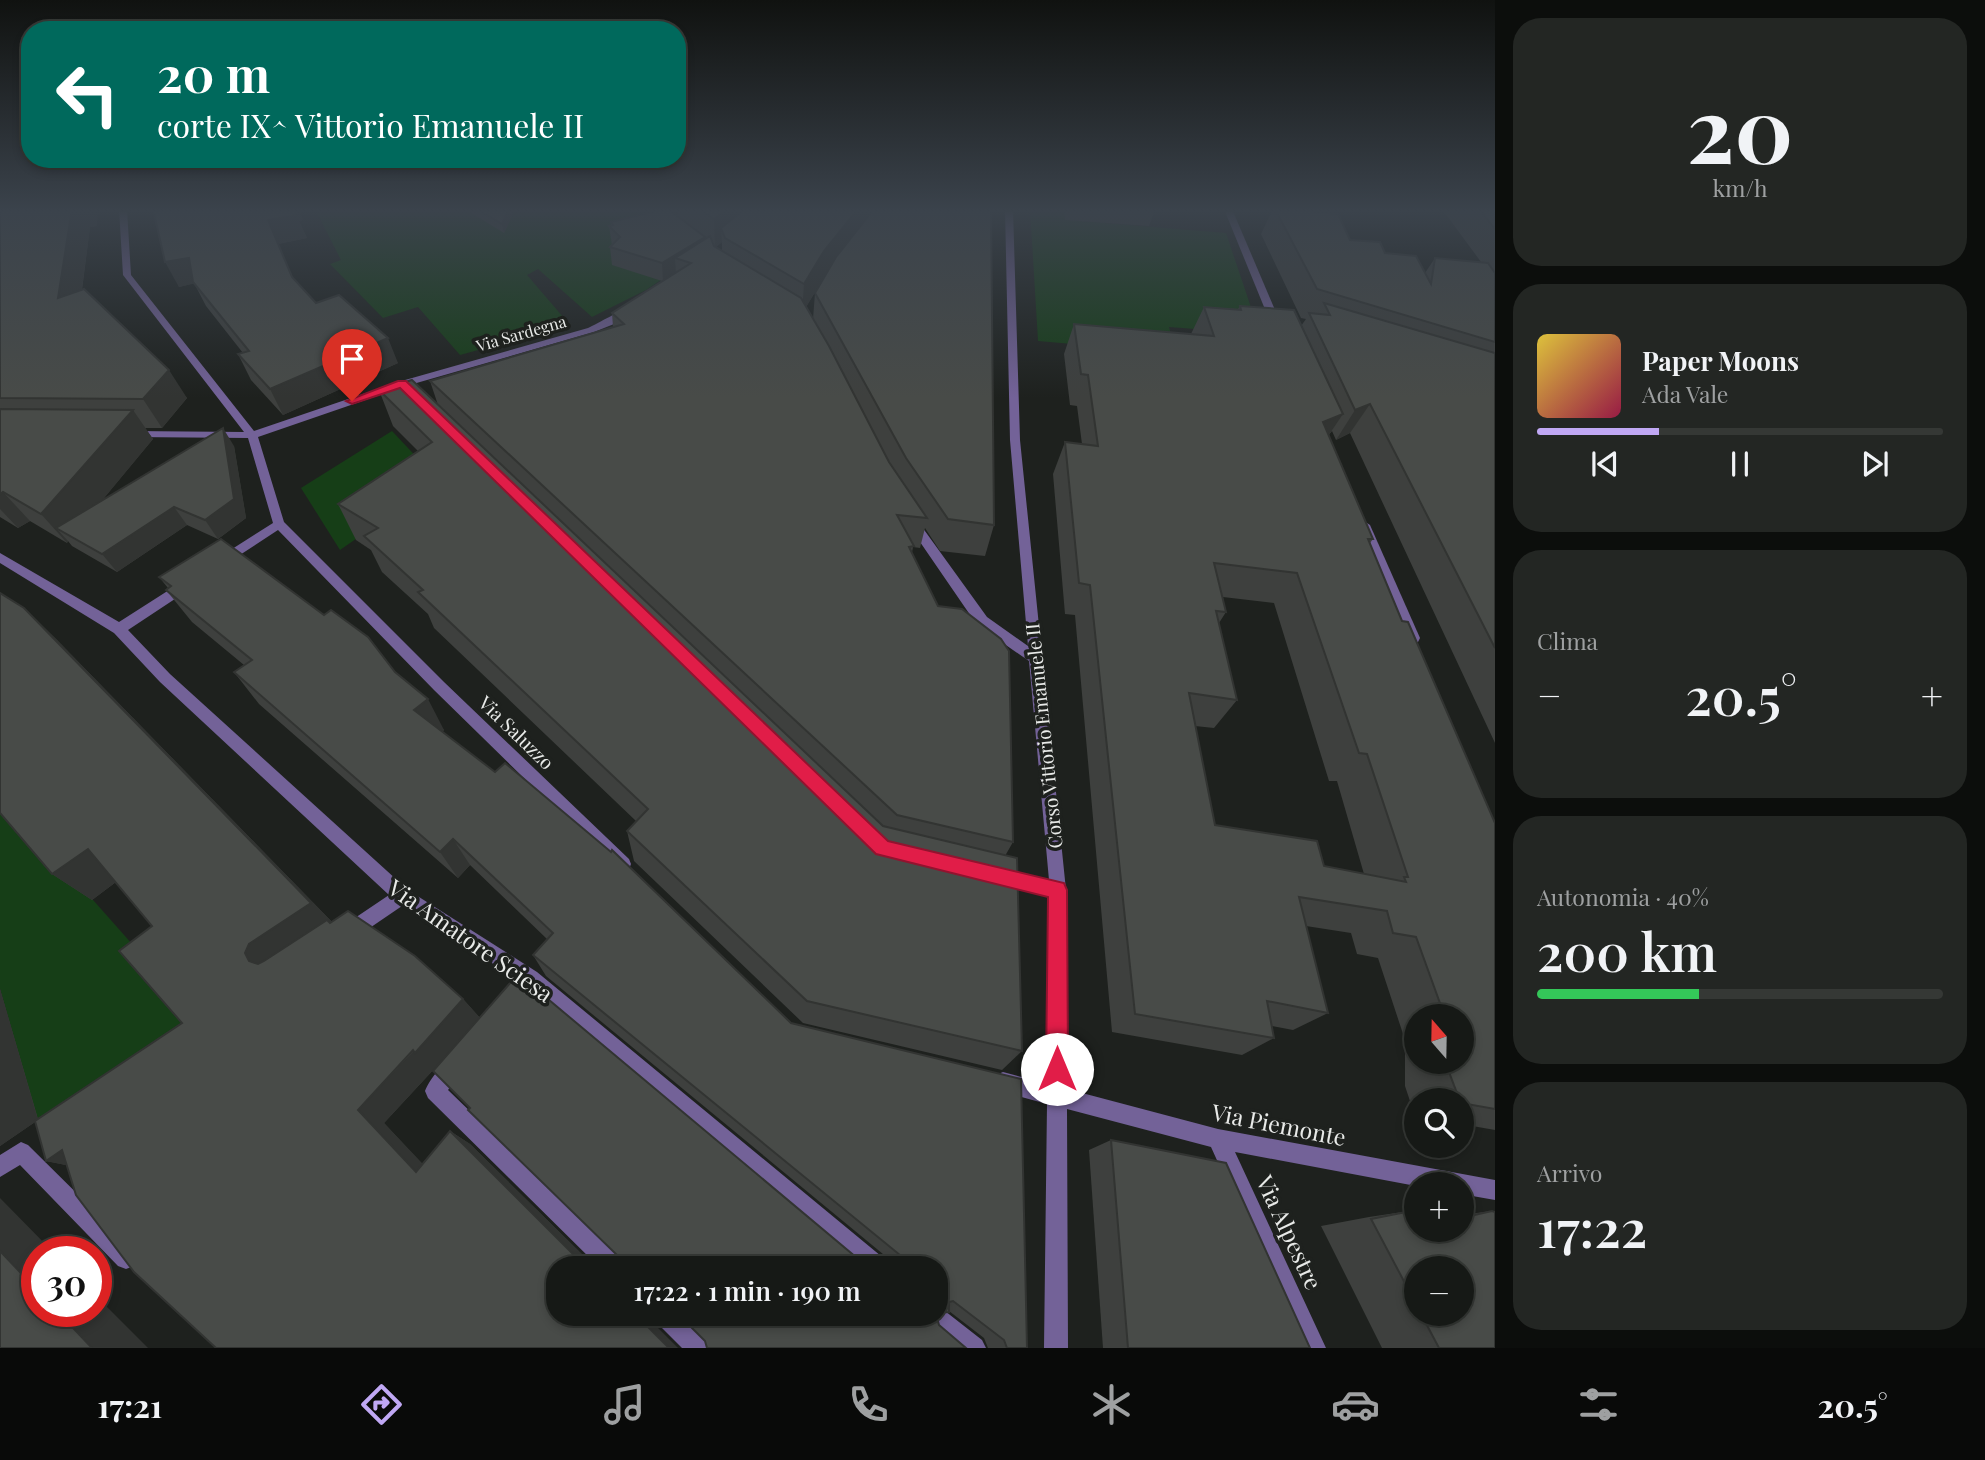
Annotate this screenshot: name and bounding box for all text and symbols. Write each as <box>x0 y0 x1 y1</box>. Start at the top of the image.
text: 20 m <box>157 40 270 105</box>
icon: left <box>42 49 133 140</box>
text: 20 <box>1687 66 1793 187</box>
text: corte IX^ Vittorio Emanuele II <box>157 103 584 146</box>
text: km/h <box>1712 172 1768 203</box>
street label: Via Sardegna <box>473 310 569 356</box>
pin <box>322 329 382 401</box>
icon: arrive <box>333 340 371 378</box>
text: Paper Moons <box>1642 343 1799 378</box>
text: Ada Vale <box>1642 378 1729 409</box>
icon: previous <box>1586 445 1624 483</box>
icon: pause <box>1721 445 1759 483</box>
icon: next <box>1856 445 1894 483</box>
street label: Corso Vittorio Emanuele II <box>1018 622 1068 850</box>
text: Clima <box>1537 625 1598 656</box>
text: 20.5° <box>1685 660 1797 729</box>
text: − <box>1537 669 1562 720</box>
text: + <box>1921 669 1943 720</box>
street label: Via Saluzzo <box>473 689 560 775</box>
street label: Via Amatore Sciesa <box>382 871 560 1009</box>
text: Autonomia · 40% <box>1537 881 1709 912</box>
text: 200 km <box>1537 916 1717 985</box>
north arrow <box>1404 1004 1474 1074</box>
map controls <box>1404 1004 1474 1326</box>
position arrow <box>1020 1032 1094 1106</box>
button: search <box>1404 1088 1474 1158</box>
street label: Via Piemonte <box>1208 1096 1349 1152</box>
text: Arrivo <box>1537 1157 1602 1188</box>
street label: Via Alpestre <box>1250 1169 1330 1294</box>
button: + <box>1404 1172 1474 1242</box>
text: 17:22 <box>1537 1192 1647 1261</box>
speed limit sign: 30 <box>21 1236 112 1327</box>
button: − <box>1404 1256 1474 1326</box>
text: 17:22 · 1 min · 190 m <box>633 1273 861 1308</box>
icon: directions <box>357 1380 406 1429</box>
icon: music <box>600 1380 649 1429</box>
icon: phone <box>844 1380 893 1429</box>
icon: climate <box>1087 1380 1136 1429</box>
icon: car <box>1331 1380 1380 1429</box>
icon: filters <box>1574 1380 1623 1429</box>
text: 17:21 <box>97 1383 162 1426</box>
text: 20.5° <box>1818 1383 1888 1426</box>

